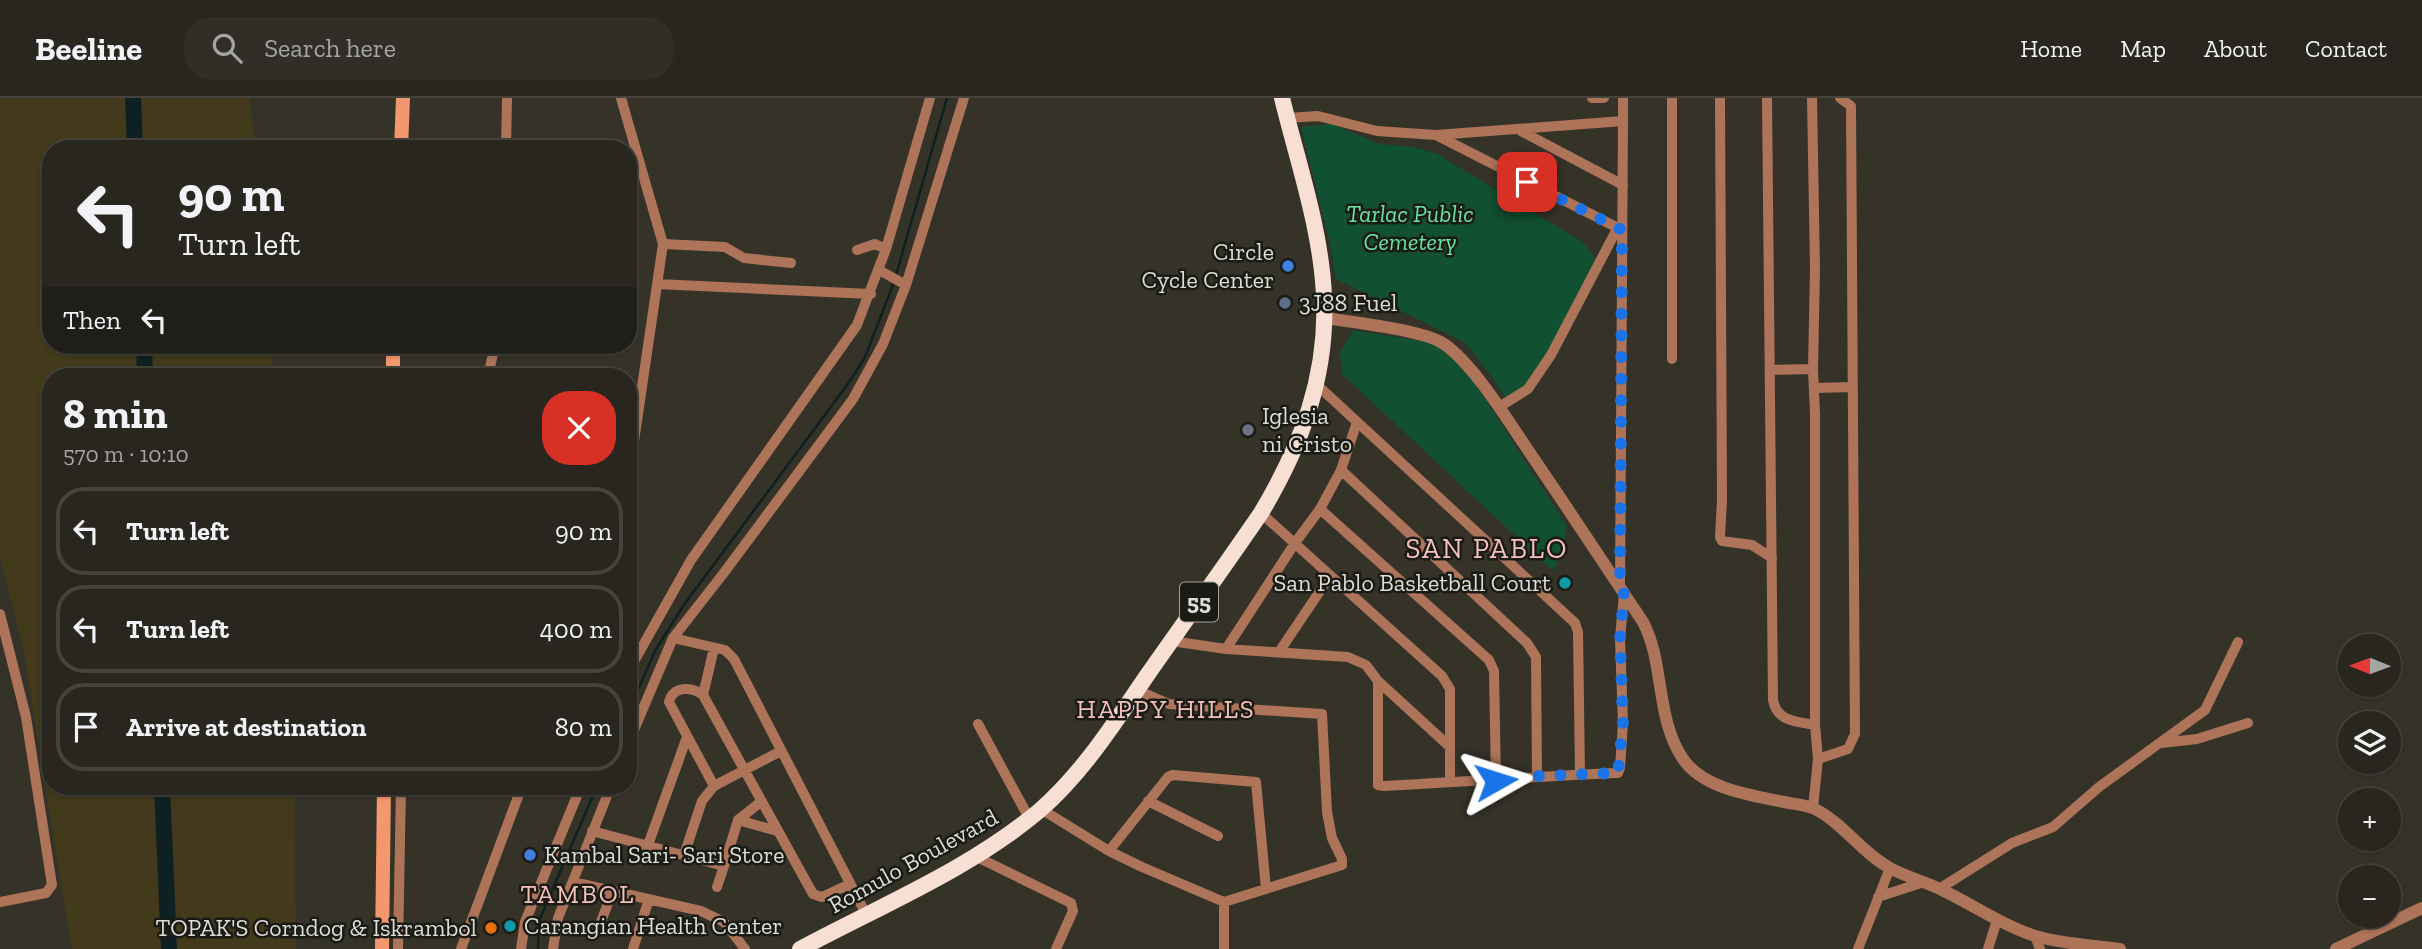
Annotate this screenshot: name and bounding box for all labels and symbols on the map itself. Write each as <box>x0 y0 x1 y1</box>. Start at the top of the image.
pin <box>1497 152 1557 212</box>
park label: Tarlac Public Cemetery <box>1346 199 1474 256</box>
place label: Circle Cycle Center <box>1142 237 1274 294</box>
marker: Circle Cycle Center <box>1280 258 1296 274</box>
place label: 3J88 Fuel <box>1299 288 1397 317</box>
marker: 3J88 Fuel <box>1277 295 1293 311</box>
place label: Iglesia ni Cristo <box>1262 401 1352 458</box>
marker: Iglesia ni Cristo <box>1240 422 1256 438</box>
district label: SAN PABLO <box>1406 532 1568 565</box>
place label: San Pablo Basketball Court <box>1273 568 1551 597</box>
marker: San Pablo Basketball Court <box>1557 575 1573 591</box>
road number: 55 <box>1180 582 1218 622</box>
north arrow <box>2338 634 2401 696</box>
district label: HAPPY HILLS <box>1076 693 1256 725</box>
position arrow <box>1459 744 1533 818</box>
street label: Romulo Boulevard <box>823 802 1003 919</box>
place label: Kambal Sari- Sari Store <box>544 840 785 869</box>
marker: Kambal Sari- Sari Store <box>522 847 538 863</box>
district label: TAMBOL <box>521 878 635 910</box>
place label: Carangian Health Center <box>524 911 782 940</box>
place label: TOPAK'S Corndog & Iskrambol <box>156 913 477 942</box>
marker: Carangian Health Center <box>502 918 518 934</box>
marker: TOPAK'S Corndog & Iskrambol <box>483 920 499 936</box>

